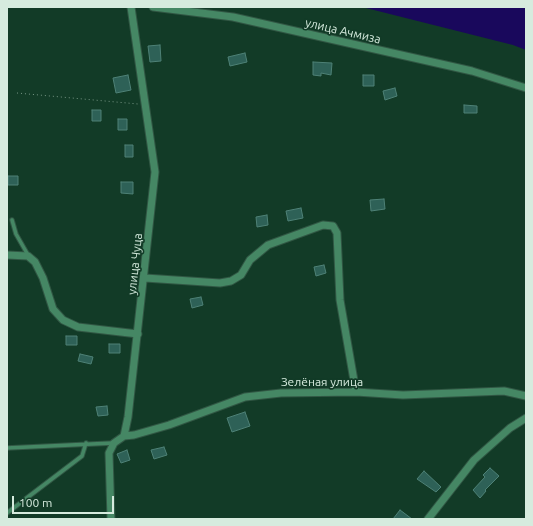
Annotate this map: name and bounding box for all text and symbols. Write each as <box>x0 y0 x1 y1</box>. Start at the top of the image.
street label: улица Ачмиза <box>304 15 382 47</box>
street label: улица Чуца <box>125 232 145 296</box>
street label: Зелёная улица <box>281 375 363 389</box>
scale bar <box>14 488 116 514</box>
text: 100 m <box>19 496 52 509</box>

